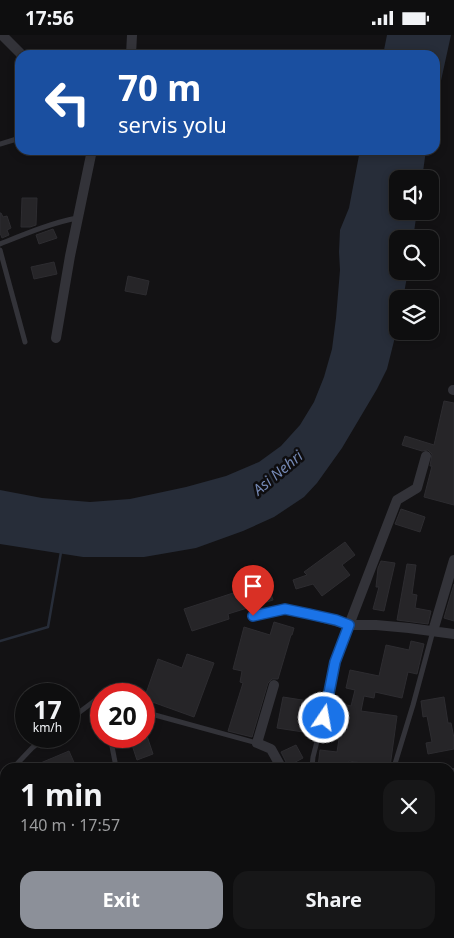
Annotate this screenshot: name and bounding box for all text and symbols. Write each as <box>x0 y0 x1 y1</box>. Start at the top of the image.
text: 17:56 <box>25 5 74 31</box>
text: 70 m <box>118 64 201 111</box>
icon: left <box>35 70 100 135</box>
text: servis yolu <box>118 109 227 139</box>
map controls <box>389 170 439 340</box>
button: sound <box>389 170 439 220</box>
button: search <box>389 230 439 280</box>
button: layers <box>389 290 439 340</box>
water label: Asi Nehri <box>247 445 307 500</box>
pin <box>232 565 274 616</box>
icon: arrive <box>239 572 267 600</box>
speed limit sign: 20 <box>90 683 155 748</box>
position arrow <box>297 691 349 743</box>
text: 17 <box>33 692 62 726</box>
text: km/h <box>33 719 62 736</box>
text: 1 min <box>20 774 103 815</box>
button: close <box>383 780 435 832</box>
text: 140 m · 17:57 <box>20 814 120 836</box>
button: Exit <box>20 871 223 929</box>
button: Share <box>233 871 435 929</box>

